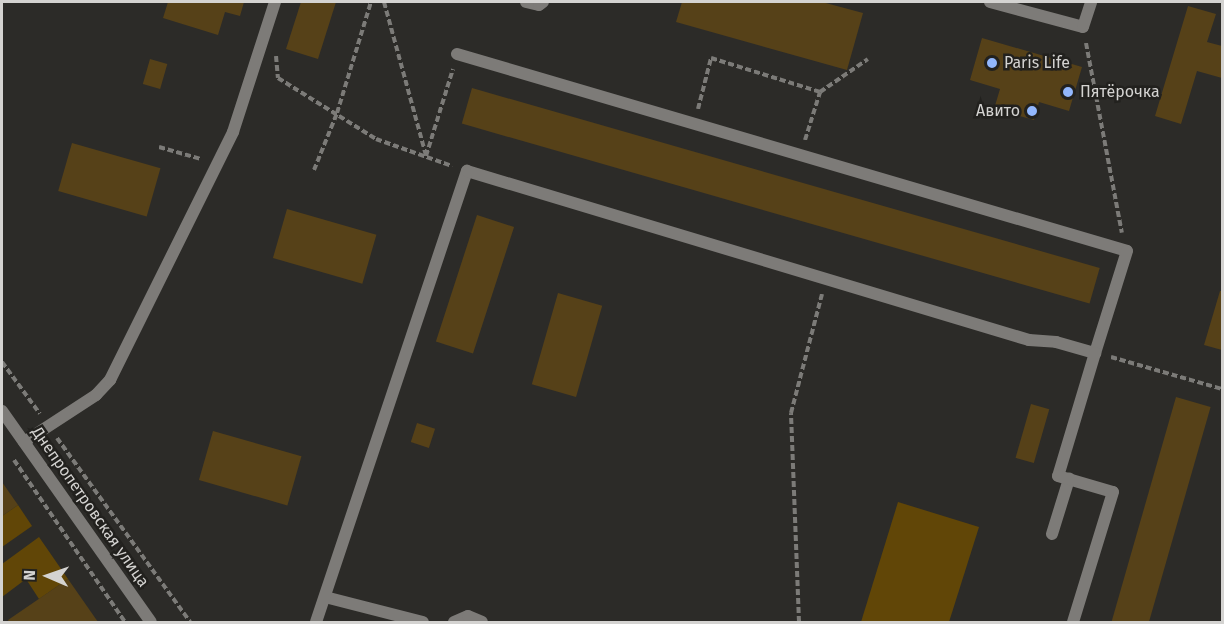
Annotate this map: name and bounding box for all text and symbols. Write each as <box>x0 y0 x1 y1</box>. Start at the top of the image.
place label: Paris Life <box>1004 53 1070 73</box>
marker: Paris Life <box>985 56 999 70</box>
place label: Пятёрочка <box>1080 82 1160 102</box>
marker: Пятёрочка <box>1061 85 1075 99</box>
place label: Авито <box>976 101 1020 121</box>
marker: Авито <box>1025 104 1039 118</box>
street label: Днепропетровская улица <box>27 423 153 591</box>
north arrow <box>18 546 78 606</box>
text: N <box>20 570 39 581</box>

